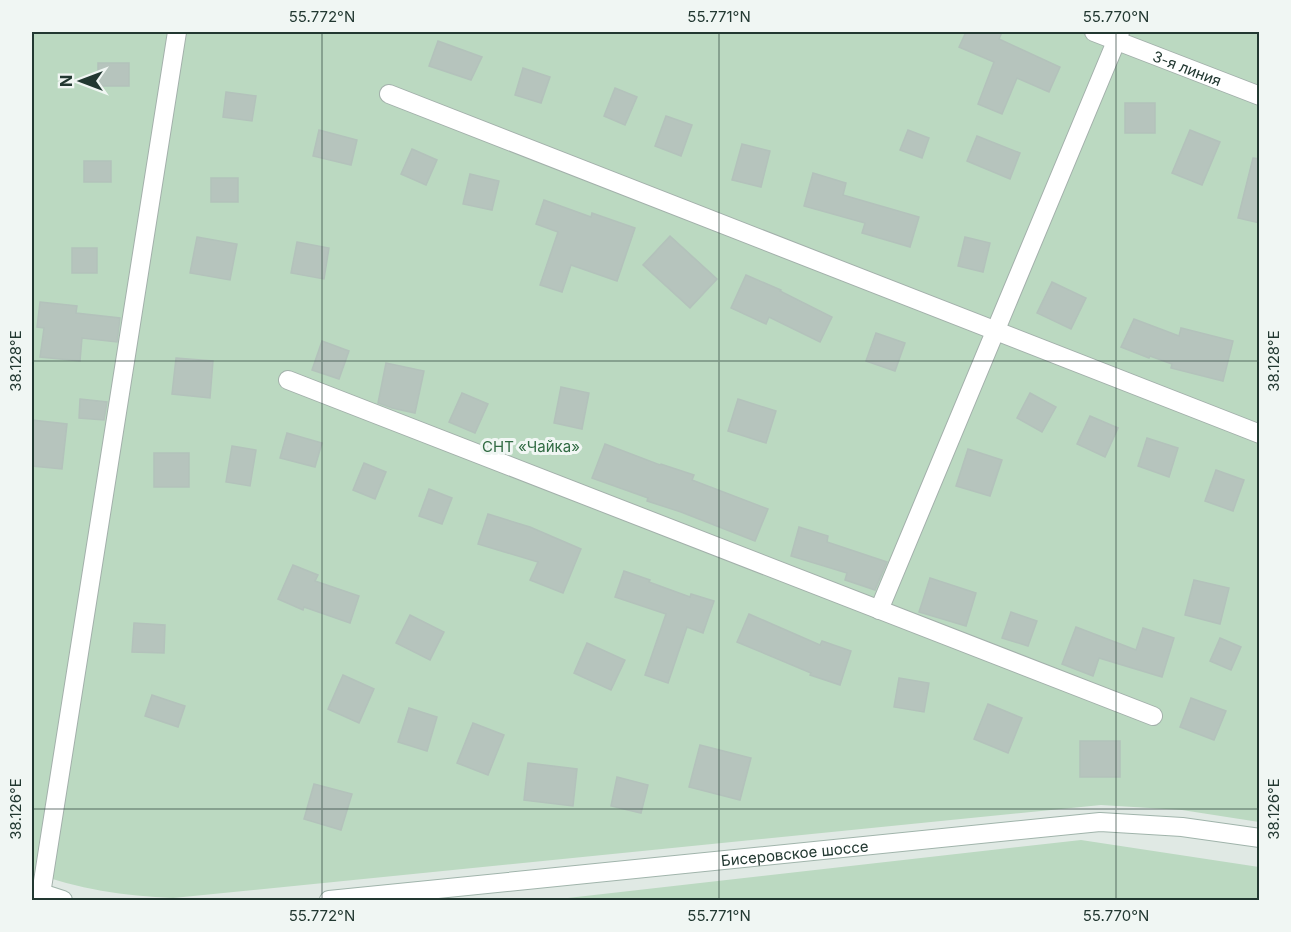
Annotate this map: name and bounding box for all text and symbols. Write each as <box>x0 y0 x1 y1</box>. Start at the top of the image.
text: 55.772°N <box>289 7 355 26</box>
text: 55.771°N <box>687 7 751 26</box>
text: 55.770°N <box>1083 7 1149 26</box>
street label: 3-я линия <box>1150 46 1224 90</box>
north arrow <box>51 51 111 111</box>
text: N <box>56 75 76 87</box>
text: 38.128°E <box>6 330 25 392</box>
text: 38.128°E <box>1264 330 1283 392</box>
park label: СНТ «Чайка» <box>482 437 580 456</box>
text: 38.126°E <box>6 778 25 840</box>
text: 38.126°E <box>1264 778 1283 840</box>
street label: Бисеровское шоссе <box>720 836 869 870</box>
text: 55.772°N <box>289 906 355 925</box>
text: 55.771°N <box>687 906 751 925</box>
text: 55.770°N <box>1083 906 1149 925</box>

